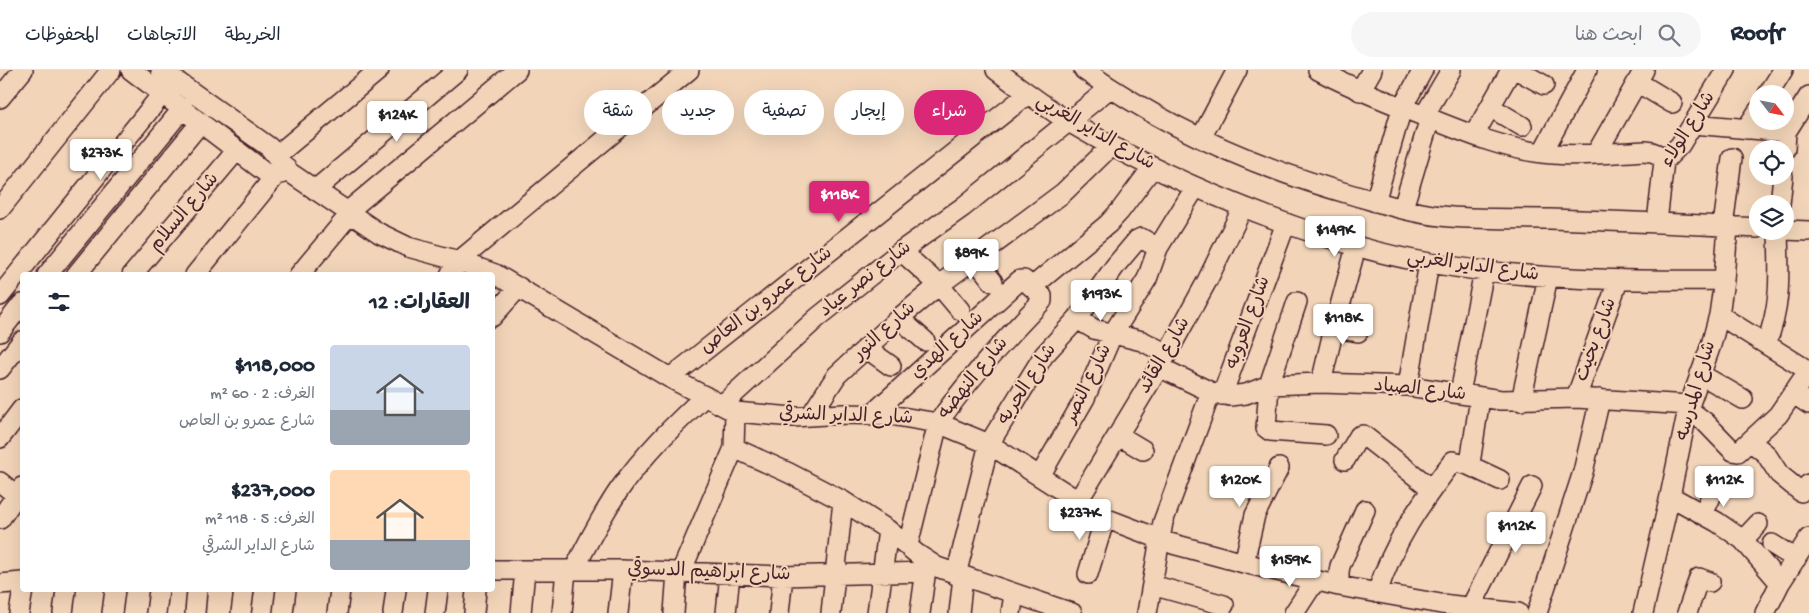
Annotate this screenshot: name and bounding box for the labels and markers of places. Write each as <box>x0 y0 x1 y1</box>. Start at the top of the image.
pin: $124K <box>362 100 432 143</box>
pin: $273K <box>66 138 136 181</box>
pin: $118K <box>804 180 874 223</box>
pin: $149K <box>1300 216 1370 258</box>
pin: $89K <box>941 238 1001 281</box>
pin: $193K <box>1066 280 1136 322</box>
pin: $118K <box>1308 304 1378 346</box>
pin: $120K <box>1205 466 1275 508</box>
pin: $112K <box>1689 466 1759 508</box>
pin: $237K <box>1045 498 1115 541</box>
pin: $112K <box>1481 512 1551 554</box>
pin: $159K <box>1255 546 1325 588</box>

